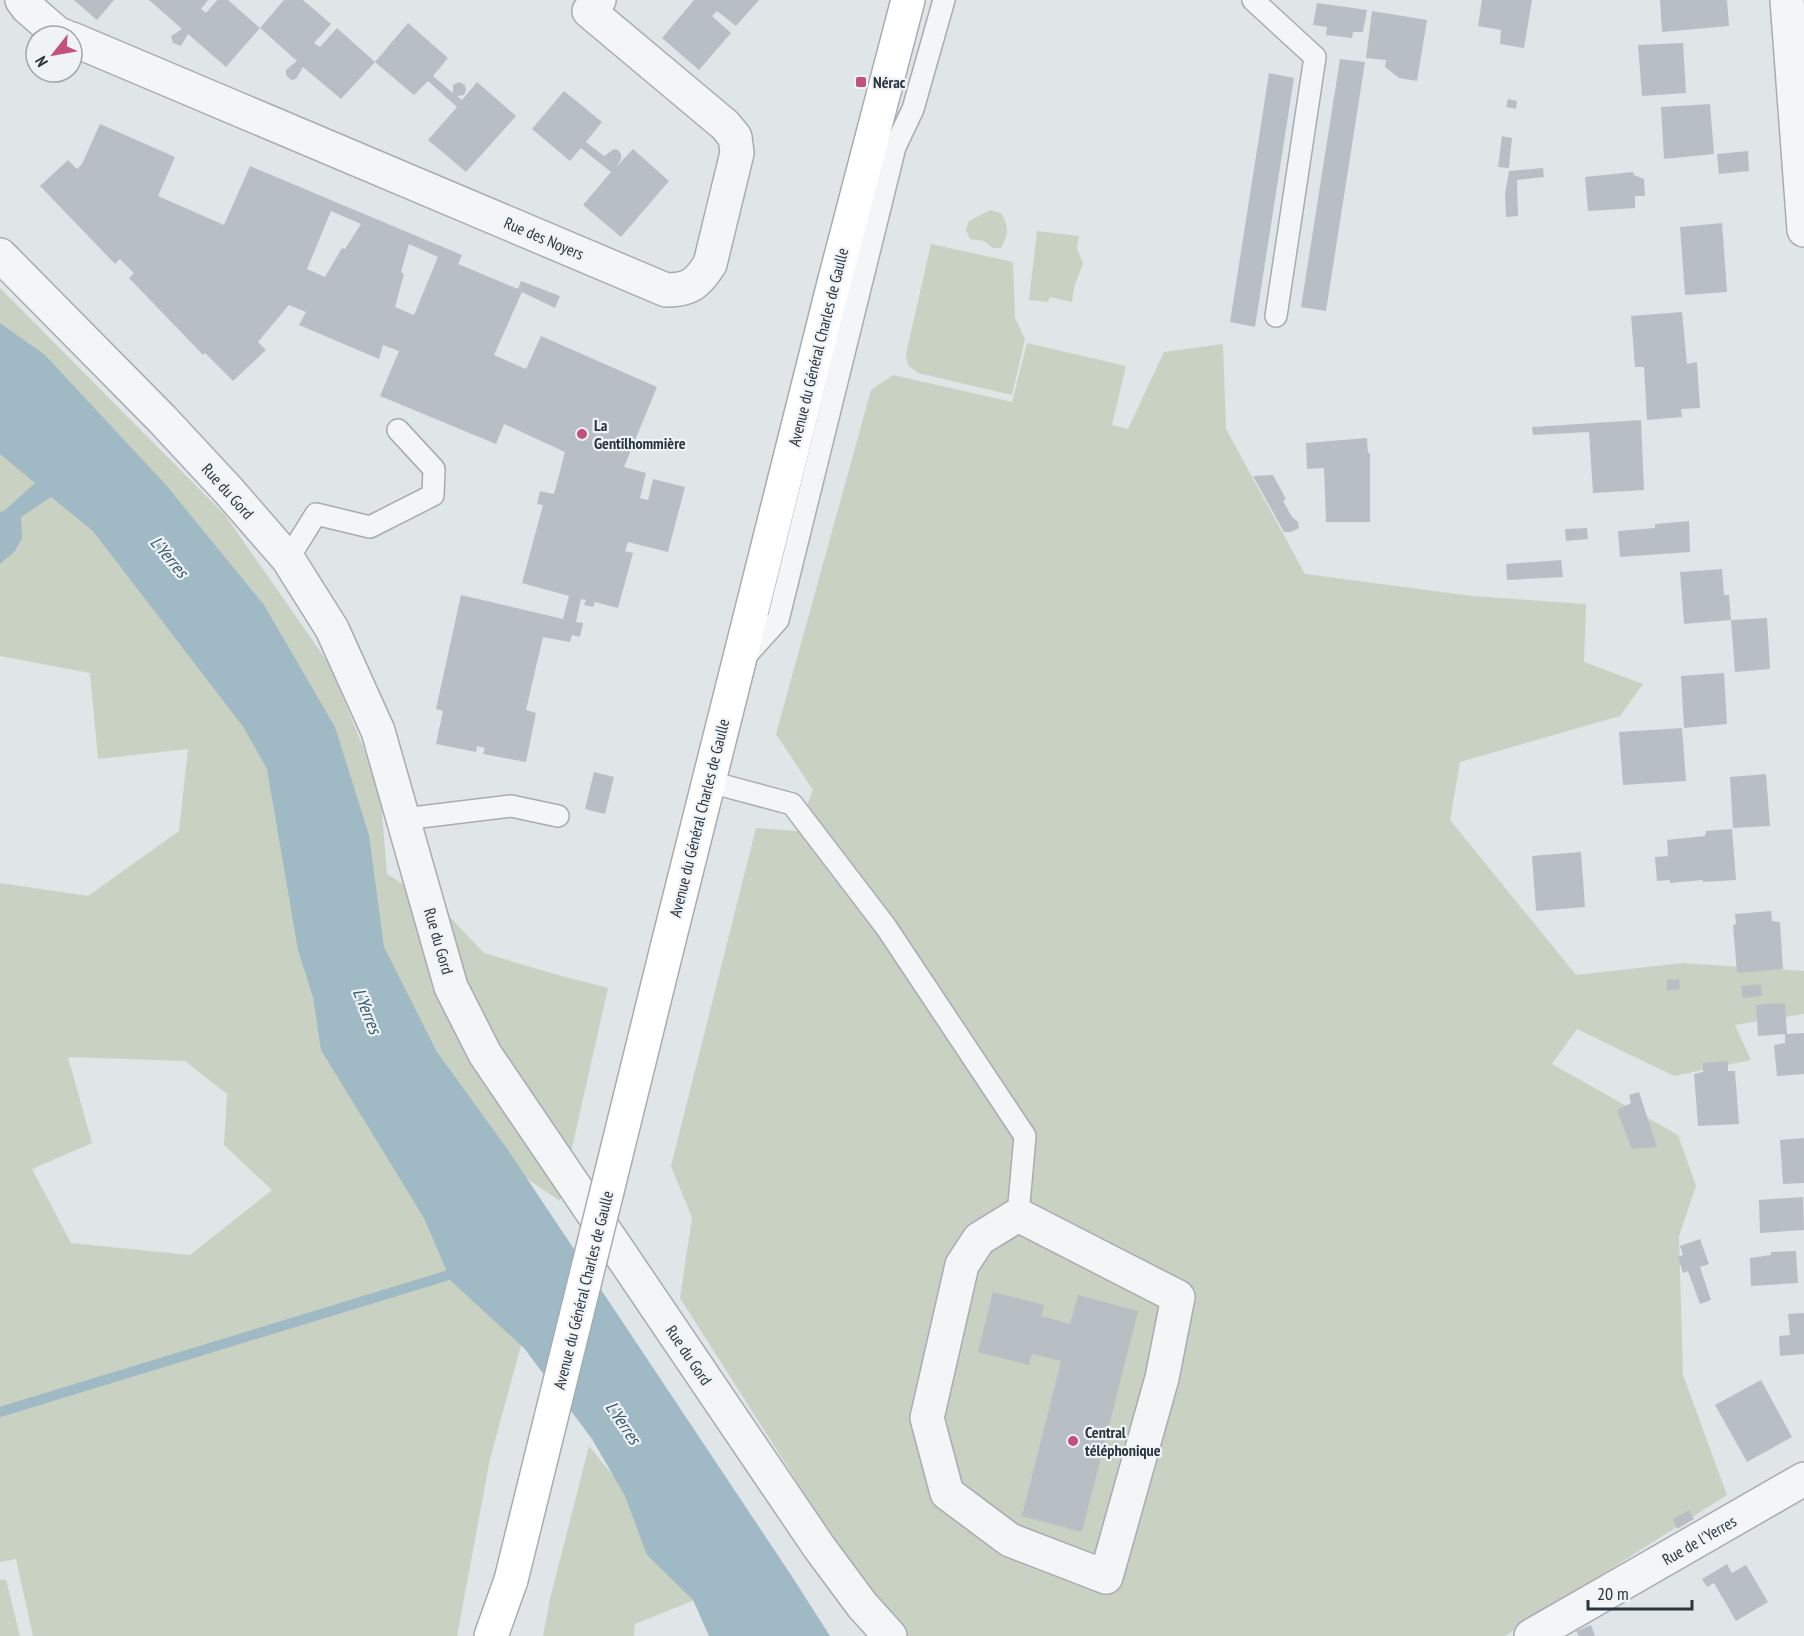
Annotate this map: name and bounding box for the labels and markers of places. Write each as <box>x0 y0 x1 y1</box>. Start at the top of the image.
place label: Nérac <box>873 72 906 92</box>
marker: Nérac <box>854 75 868 89</box>
place label: La Gentilhommière <box>594 415 686 453</box>
marker: La Gentilhommière <box>575 427 589 441</box>
place label: Central téléphonique <box>1085 1422 1161 1460</box>
marker: Central téléphonique <box>1066 1434 1080 1448</box>

